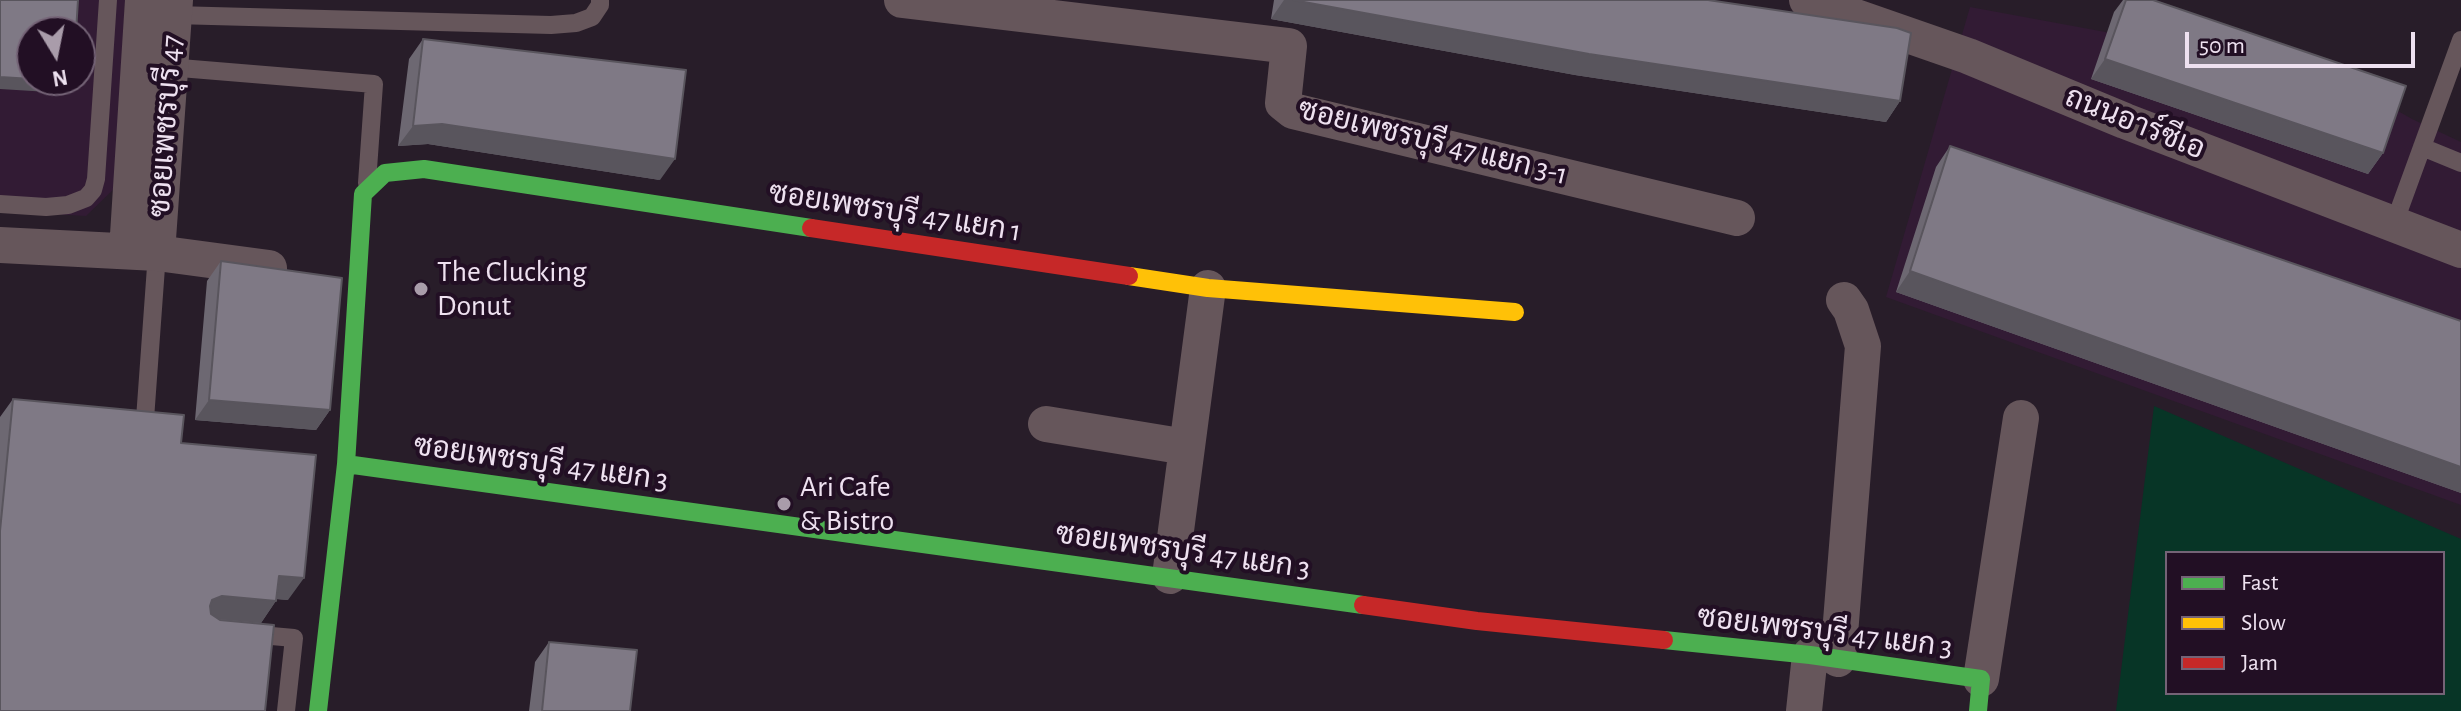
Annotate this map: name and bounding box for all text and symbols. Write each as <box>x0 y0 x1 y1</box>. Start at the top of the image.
north arrow <box>16 16 96 96</box>
scale bar <box>2189 16 2419 66</box>
street label: ซอยเพชรบุรี 47 <box>142 34 190 218</box>
text: 50 m <box>2199 34 2245 58</box>
text: N <box>50 66 69 90</box>
street label: ถนนอาร์ซีเอ <box>2060 79 2210 167</box>
street label: ซอยเพชรบุรี 47 แยก 3-1 <box>1295 91 1571 193</box>
street label: ซอยเพชรบุรี 47 แยก 1 <box>766 174 1024 250</box>
place label: The Clucking Donut <box>437 254 587 324</box>
marker: The Clucking Donut <box>412 280 430 298</box>
street label: ซอยเพชรบุรี 47 แยก 3 <box>411 427 671 499</box>
place label: Ari Cafe & Bistro <box>800 469 894 540</box>
marker: Ari Cafe & Bistro <box>775 495 793 513</box>
street label: ซอยเพชรบุรี 47 แยก 3 <box>1053 515 1313 587</box>
legend <box>2165 551 2445 695</box>
text: Fast <box>2241 571 2278 595</box>
street label: ซอยเพชรบุรี 47 แยก 3 <box>1695 598 1955 666</box>
text: Slow <box>2241 611 2286 635</box>
text: Jam <box>2241 651 2278 675</box>

